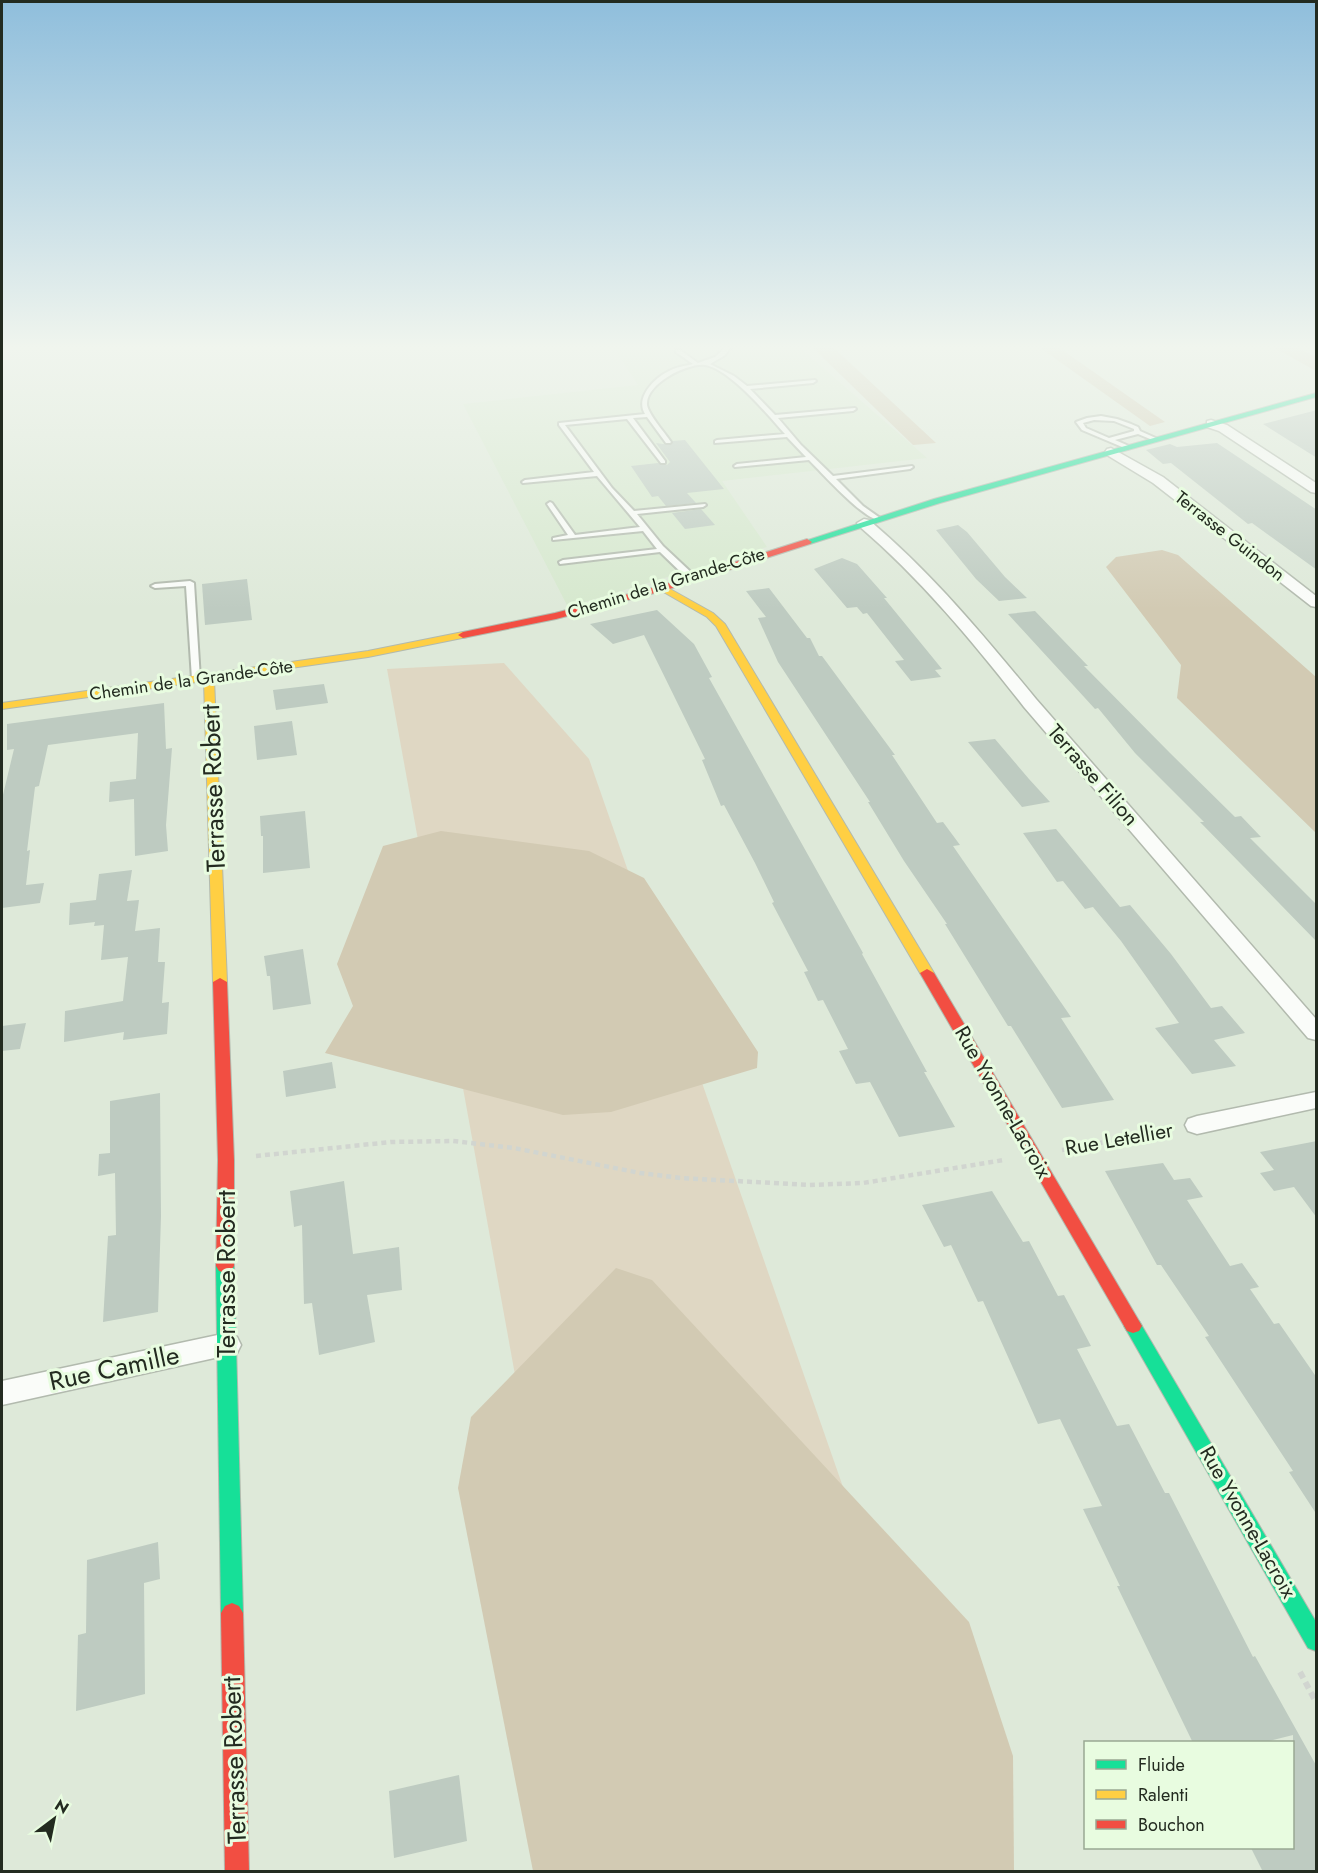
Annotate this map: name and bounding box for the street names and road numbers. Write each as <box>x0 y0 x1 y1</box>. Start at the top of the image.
street label: Terrasse Guindon <box>1170 485 1290 587</box>
street label: Chemin de la Grande-Côte <box>564 541 768 625</box>
street label: Chemin de la Grande-Côte <box>88 653 294 707</box>
street label: Terrasse Robert <box>191 703 235 872</box>
street label: Terrasse Filion <box>1040 718 1146 832</box>
street label: Rue Yvonne-Lacroix <box>947 1020 1059 1184</box>
street label: Rue Letellier <box>1063 1115 1176 1163</box>
street label: Terrasse Robert <box>207 1189 245 1358</box>
street label: Rue Camille <box>45 1336 183 1400</box>
street label: Rue Yvonne-Lacroix <box>1192 1440 1304 1604</box>
street label: Terrasse Robert <box>212 1675 256 1844</box>

